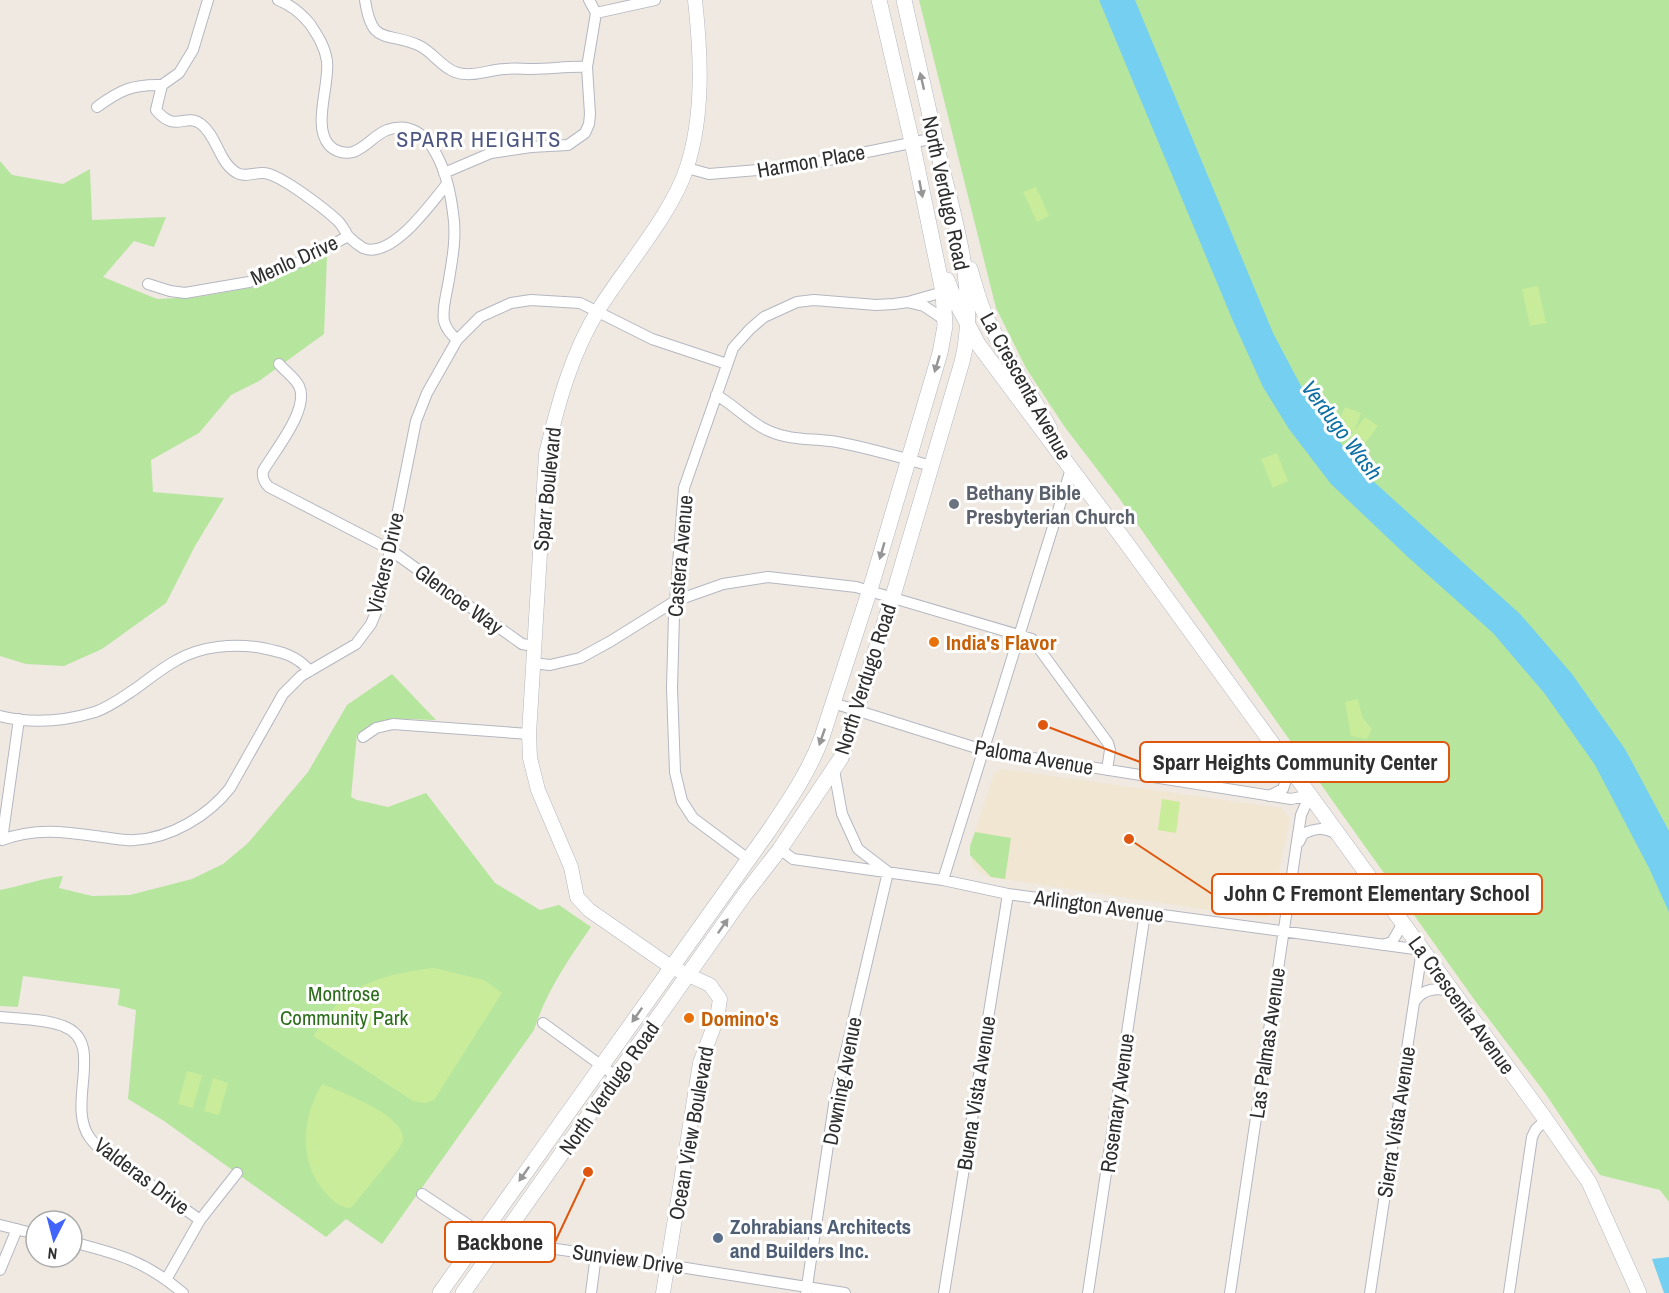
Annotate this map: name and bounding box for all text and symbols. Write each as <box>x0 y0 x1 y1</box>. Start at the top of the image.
one-way arrow <box>917 72 927 90</box>
street label: North Verdugo Road <box>915 113 977 273</box>
district label: SPARR HEIGHTS <box>396 124 562 154</box>
street label: Harmon Place <box>755 137 867 185</box>
one-way arrow <box>917 180 926 199</box>
street label: Menlo Drive <box>246 228 342 292</box>
street label: La Crescenta Avenue <box>973 307 1079 465</box>
one-way arrow <box>932 355 941 373</box>
water label: Verdugo Wash <box>1295 374 1389 486</box>
street label: Sparr Boulevard <box>526 426 568 552</box>
place label: Bethany Bible Presbyterian Church <box>966 478 1135 531</box>
street label: Castera Avenue <box>660 494 700 618</box>
marker: Bethany Bible Presbyterian Church <box>947 497 961 511</box>
street label: Vickers Drive <box>359 510 411 616</box>
one-way arrow <box>877 543 886 561</box>
street label: Glencoe Way <box>409 557 509 641</box>
street label: North Verdugo Road <box>827 600 903 758</box>
place label: India's Flavor <box>946 628 1057 657</box>
marker: India's Flavor <box>927 635 941 649</box>
one-way arrow <box>816 728 826 746</box>
street label: Paloma Avenue <box>972 732 1096 782</box>
callout: Sparr Heights Community Center <box>1140 742 1449 782</box>
text: Sparr Heights Community Center <box>1153 747 1437 777</box>
callout: John C Fremont Elementary School <box>1212 874 1542 914</box>
text: John C Fremont Elementary School <box>1224 878 1530 908</box>
street label: Arlington Avenue <box>1031 882 1166 929</box>
one-way arrow <box>717 918 729 934</box>
street label: La Crescenta Avenue <box>1402 930 1522 1080</box>
street label: Las Palmas Avenue <box>1242 966 1292 1120</box>
park label: Montrose Community Park <box>280 979 408 1032</box>
place label: Domino's <box>701 1004 779 1033</box>
one-way arrow <box>632 1007 644 1023</box>
marker: Domino's <box>682 1011 696 1025</box>
street label: Downing Avenue <box>815 1014 869 1148</box>
street label: Buena Vista Avenue <box>950 1014 1002 1172</box>
street label: North Verdugo Road <box>552 1015 666 1161</box>
street label: Rosemary Avenue <box>1093 1031 1141 1175</box>
street label: Ocean View Boulevard <box>661 1044 721 1222</box>
street label: Sierra Vista Avenue <box>1370 1044 1422 1200</box>
street label: Valderas Drive <box>88 1131 196 1221</box>
one-way arrow <box>519 1166 531 1181</box>
north arrow <box>24 1209 84 1269</box>
place label: Zohrabians Architects and Builders Inc. <box>730 1212 911 1265</box>
callout: Backbone <box>445 1222 555 1262</box>
text: Backbone <box>457 1227 543 1257</box>
marker: Zohrabians Architects and Builders Inc. <box>711 1231 725 1245</box>
street label: Sunview Drive <box>571 1237 685 1281</box>
text: N <box>47 1242 58 1265</box>

